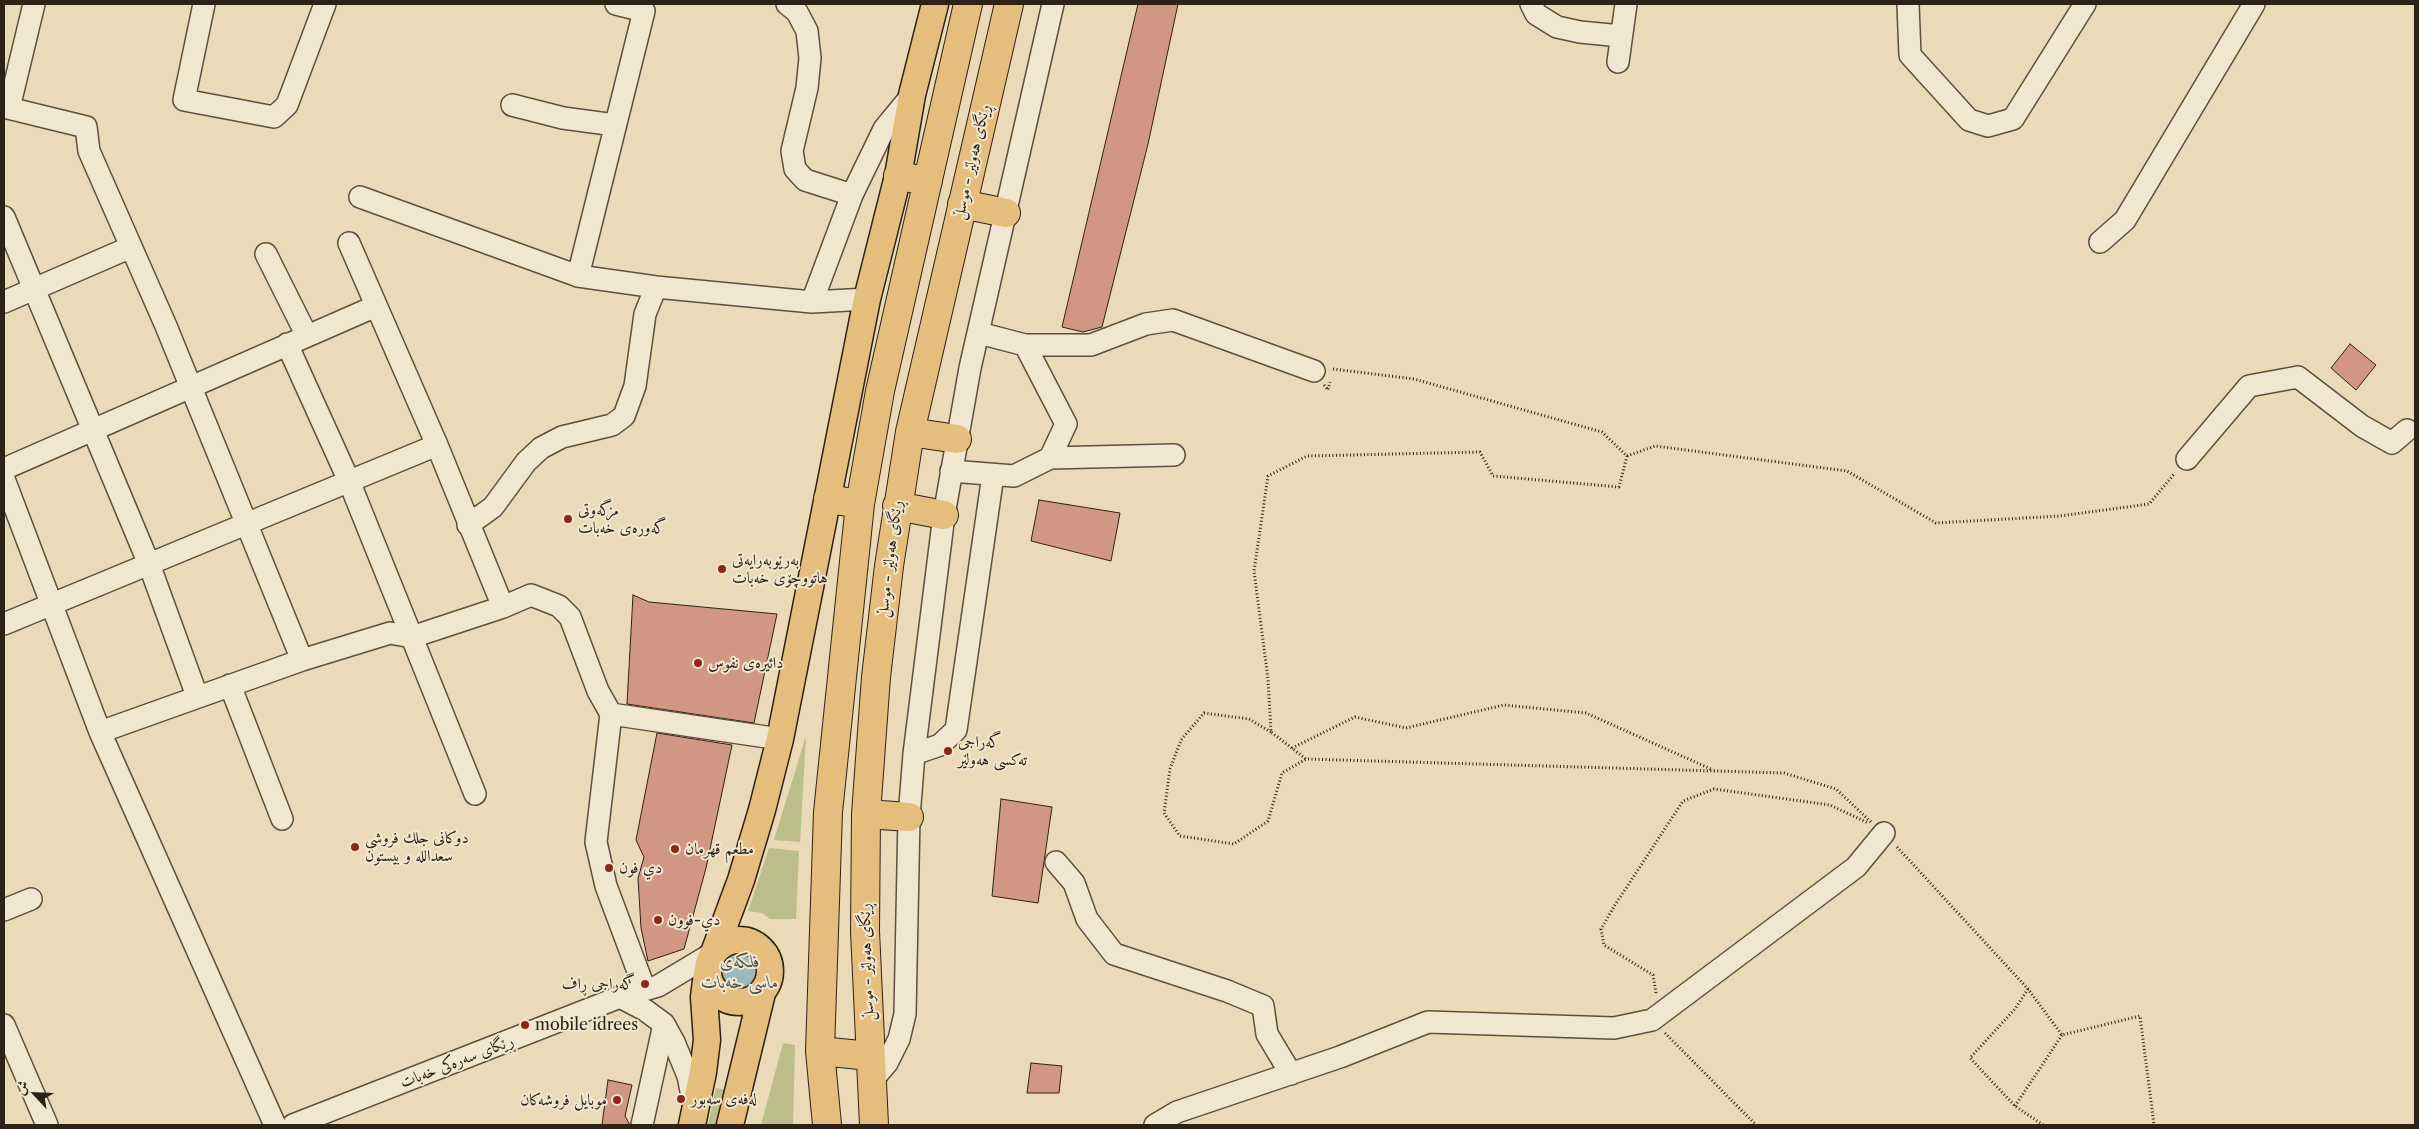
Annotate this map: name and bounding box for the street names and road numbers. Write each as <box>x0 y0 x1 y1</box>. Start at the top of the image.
street label: ڕێگای هەولێر - موسڵ <box>949 103 995 221</box>
street label: ڕێگای هەولێر - موسڵ <box>873 499 907 619</box>
street label: ڕێگای هەولێر - موسڵ <box>855 903 879 1021</box>
street label: ڕێگای سەرەکی خەبات <box>398 1032 516 1092</box>

